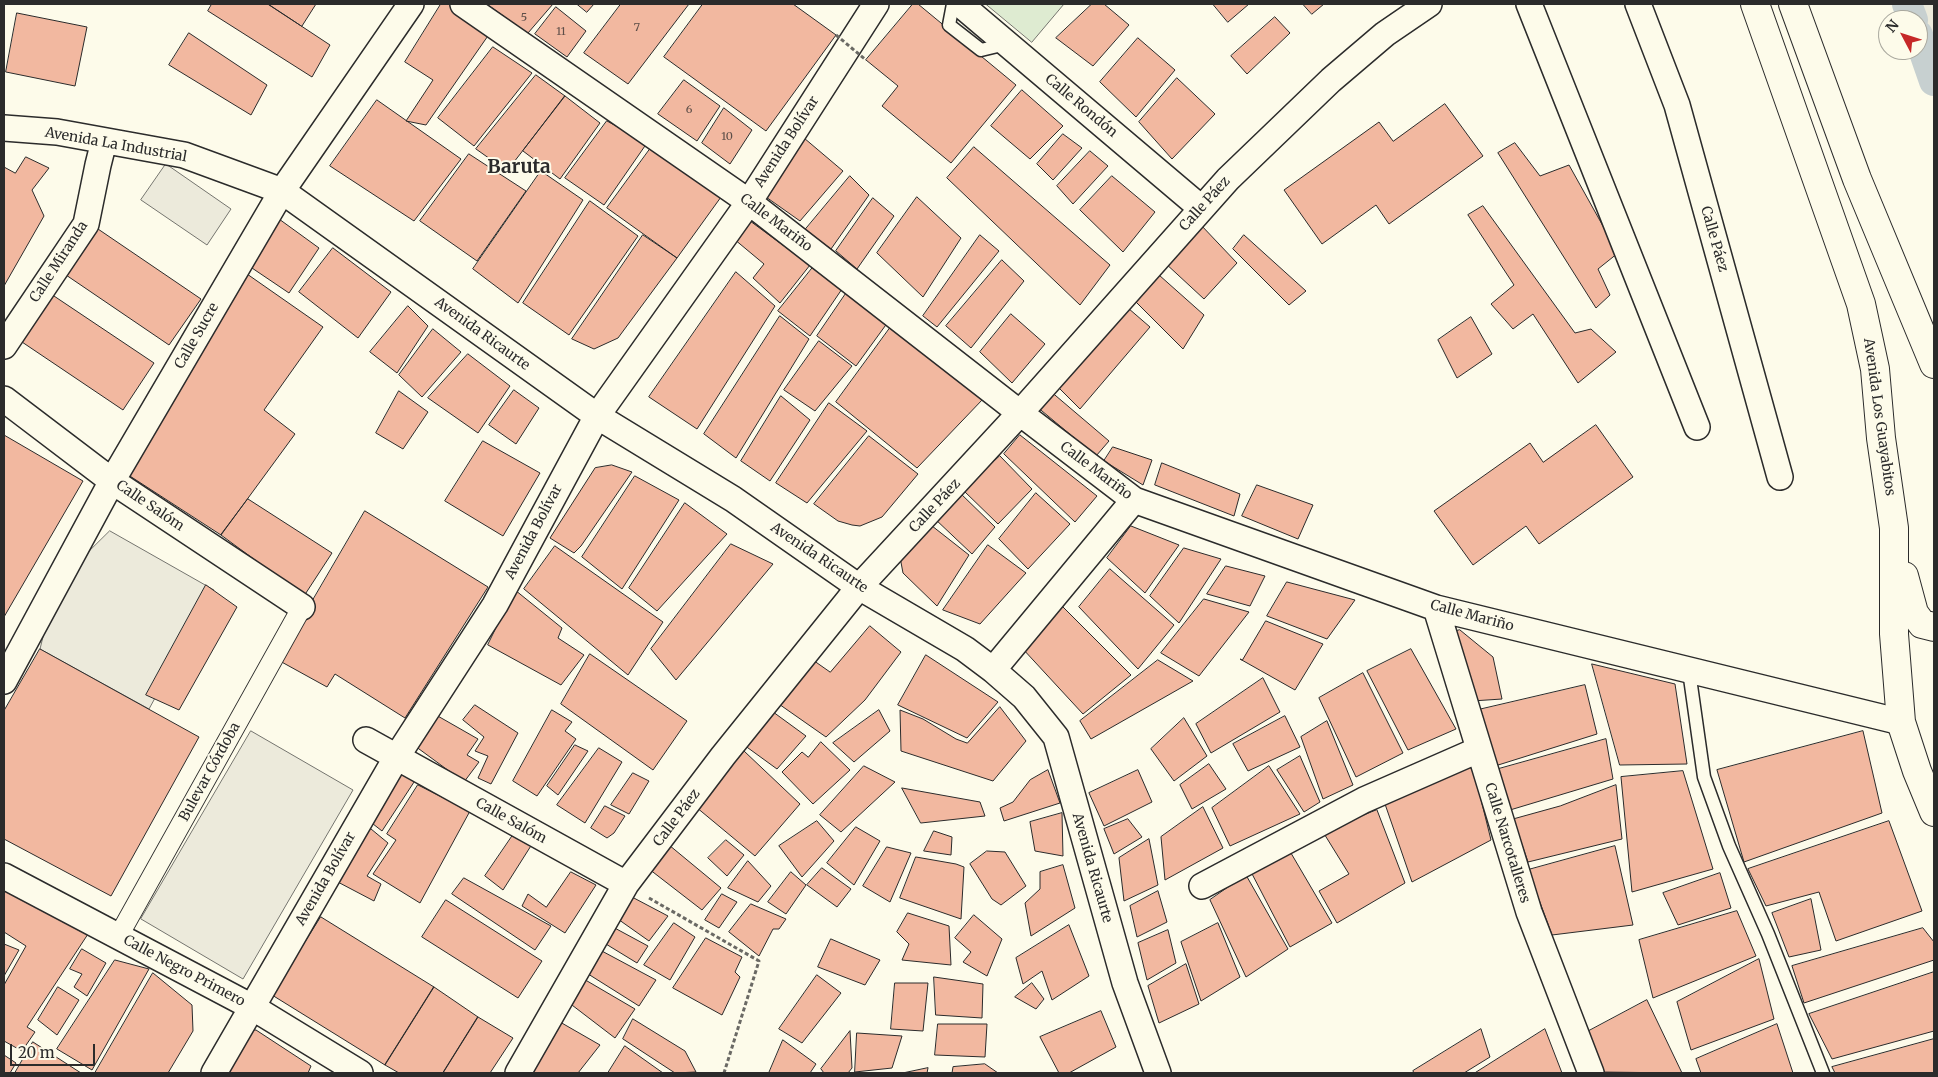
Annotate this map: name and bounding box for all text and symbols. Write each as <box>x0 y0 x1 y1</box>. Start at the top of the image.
north arrow <box>1878 10 1928 60</box>
house number: 5 <box>521 11 527 25</box>
text: N <box>1882 16 1903 36</box>
house number: 7 <box>634 21 640 35</box>
house number: 11 <box>556 25 566 39</box>
street label: Calle Rondón <box>1041 71 1121 141</box>
street label: Avenida Bolívar <box>751 93 823 191</box>
house number: 6 <box>686 103 692 117</box>
street label: Avenida La Industrial <box>44 124 188 166</box>
house number: 10 <box>721 130 733 144</box>
district label: Baruta <box>487 157 551 179</box>
street label: Calle Páez <box>1176 173 1234 235</box>
street label: Calle Mariño <box>737 190 815 256</box>
street label: Calle Páez <box>1697 204 1731 274</box>
street label: Calle Miranda <box>26 218 92 306</box>
street label: Avenida Ricaurte <box>431 294 533 374</box>
street label: Calle Sucre <box>171 300 223 372</box>
street label: Avenida Los Guayabitos <box>1860 337 1898 497</box>
street label: Calle Mariño <box>1057 438 1135 504</box>
street label: Calle Páez <box>906 476 964 536</box>
street label: Calle Salóm <box>113 477 187 535</box>
street label: Avenida Bolívar <box>502 482 566 582</box>
street label: Avenida Ricaurte <box>767 519 871 597</box>
street label: Calle Mariño <box>1428 597 1516 635</box>
street label: Bulevar Córdoba <box>176 720 244 824</box>
street label: Calle Narcotalleres <box>1481 781 1533 905</box>
street label: Calle Páez <box>650 786 704 850</box>
street label: Calle Salóm <box>473 795 549 847</box>
street label: Avenida Ricaurte <box>1068 811 1116 925</box>
street label: Avenida Bolívar <box>292 829 360 929</box>
street label: Calle Negro Primero <box>120 932 248 1010</box>
scale bar <box>12 1034 98 1066</box>
text: 20 m <box>18 1043 55 1062</box>

